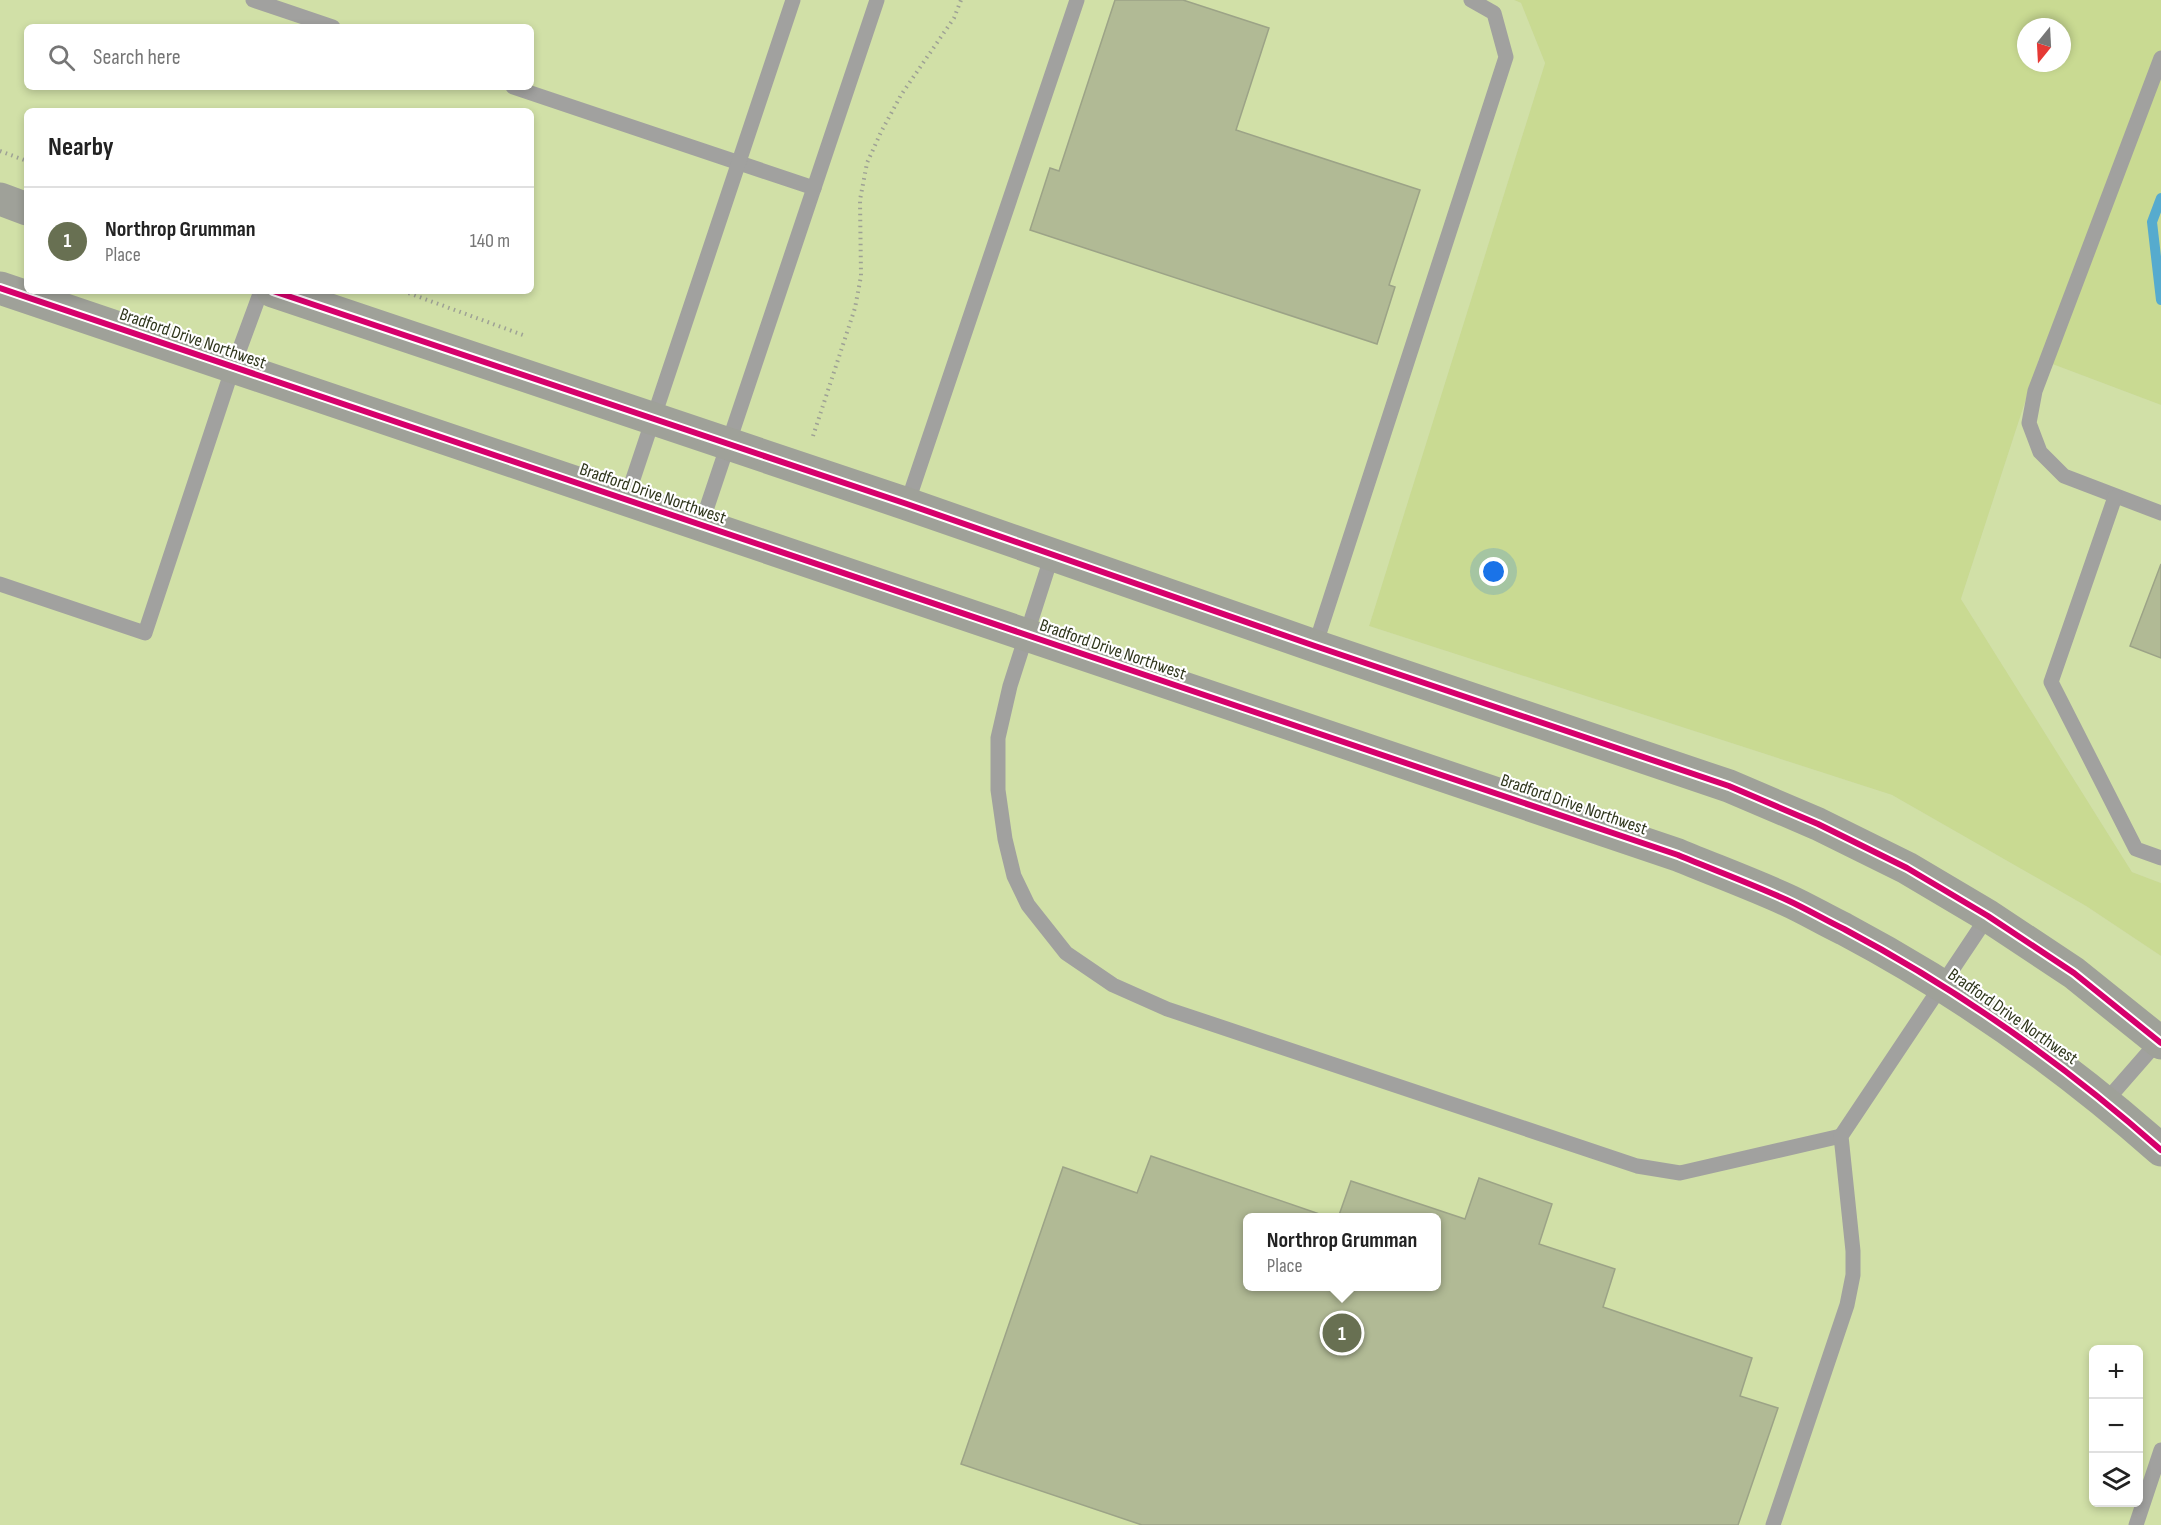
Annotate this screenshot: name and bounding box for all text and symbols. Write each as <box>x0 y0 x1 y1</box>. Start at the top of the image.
north arrow <box>2017 18 2071 72</box>
search box <box>24 24 534 90</box>
icon: search <box>45 41 78 74</box>
text: Search here <box>93 44 180 71</box>
text: Nearby <box>48 132 114 163</box>
text: Northrop Grumman <box>105 216 256 243</box>
text: 1 <box>64 229 71 253</box>
text: 140 m <box>470 229 510 253</box>
text: Place <box>105 243 141 267</box>
street label: Bradford Drive Northwest <box>117 304 269 374</box>
street label: Bradford Drive Northwest <box>577 459 729 529</box>
your location <box>1479 557 1508 586</box>
street label: Bradford Drive Northwest <box>1037 615 1189 685</box>
street label: Bradford Drive Northwest <box>1498 770 1650 840</box>
street label: Bradford Drive Northwest <box>1944 964 2082 1069</box>
popup <box>1243 1213 1441 1291</box>
text: Northrop Grumman <box>1267 1227 1417 1254</box>
text: Place <box>1267 1254 1303 1278</box>
pin: 1 <box>1322 1310 1362 1356</box>
map controls <box>2089 1345 2143 1507</box>
button: + <box>2089 1345 2143 1399</box>
button: − <box>2089 1399 2143 1453</box>
button: layers <box>2089 1453 2143 1507</box>

